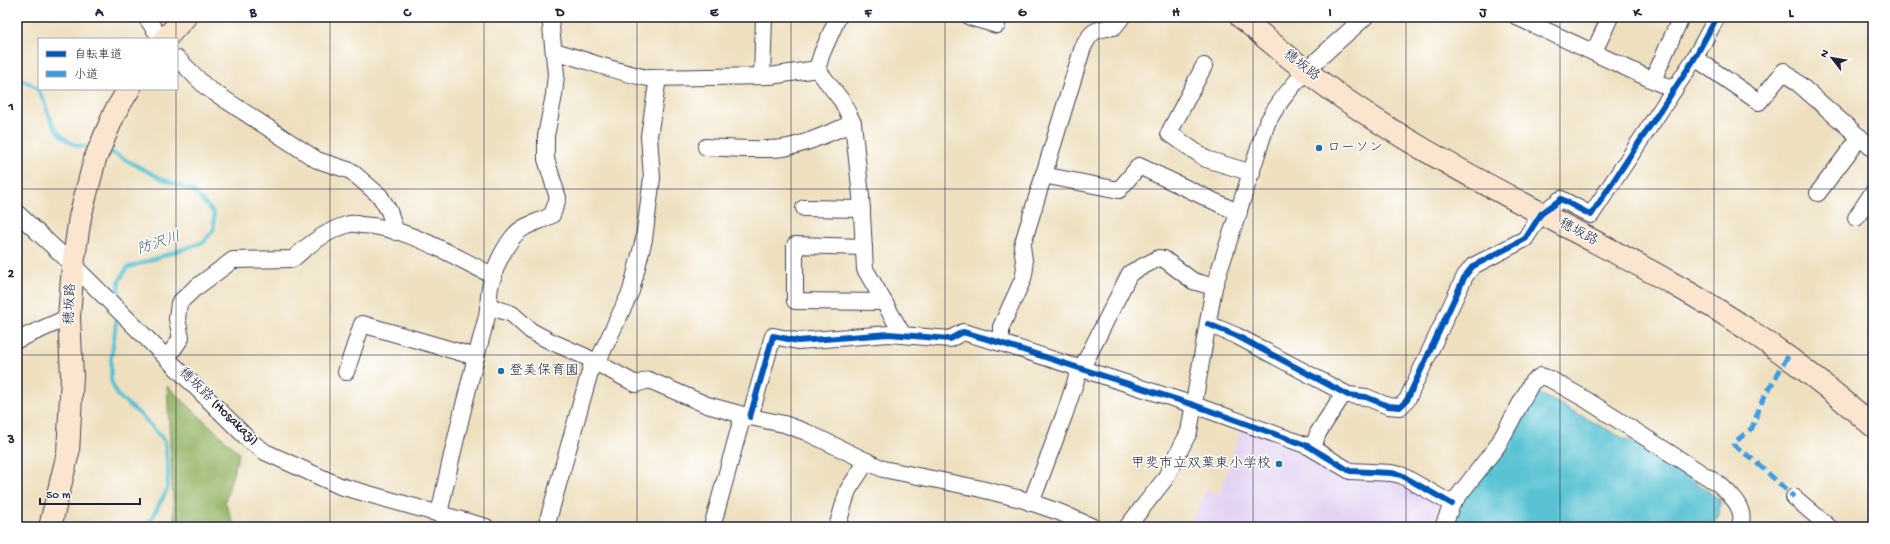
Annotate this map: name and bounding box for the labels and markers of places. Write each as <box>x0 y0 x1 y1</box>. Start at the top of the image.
place label: ローソン <box>1327 140 1383 157</box>
marker: ローソン <box>1314 143 1324 153</box>
place label: 登美保育園 <box>509 363 579 380</box>
marker: 登美保育園 <box>496 366 506 376</box>
place label: 甲斐市立双葉東小学校 <box>1131 456 1271 473</box>
marker: 甲斐市立双葉東小学校 <box>1274 459 1284 469</box>

